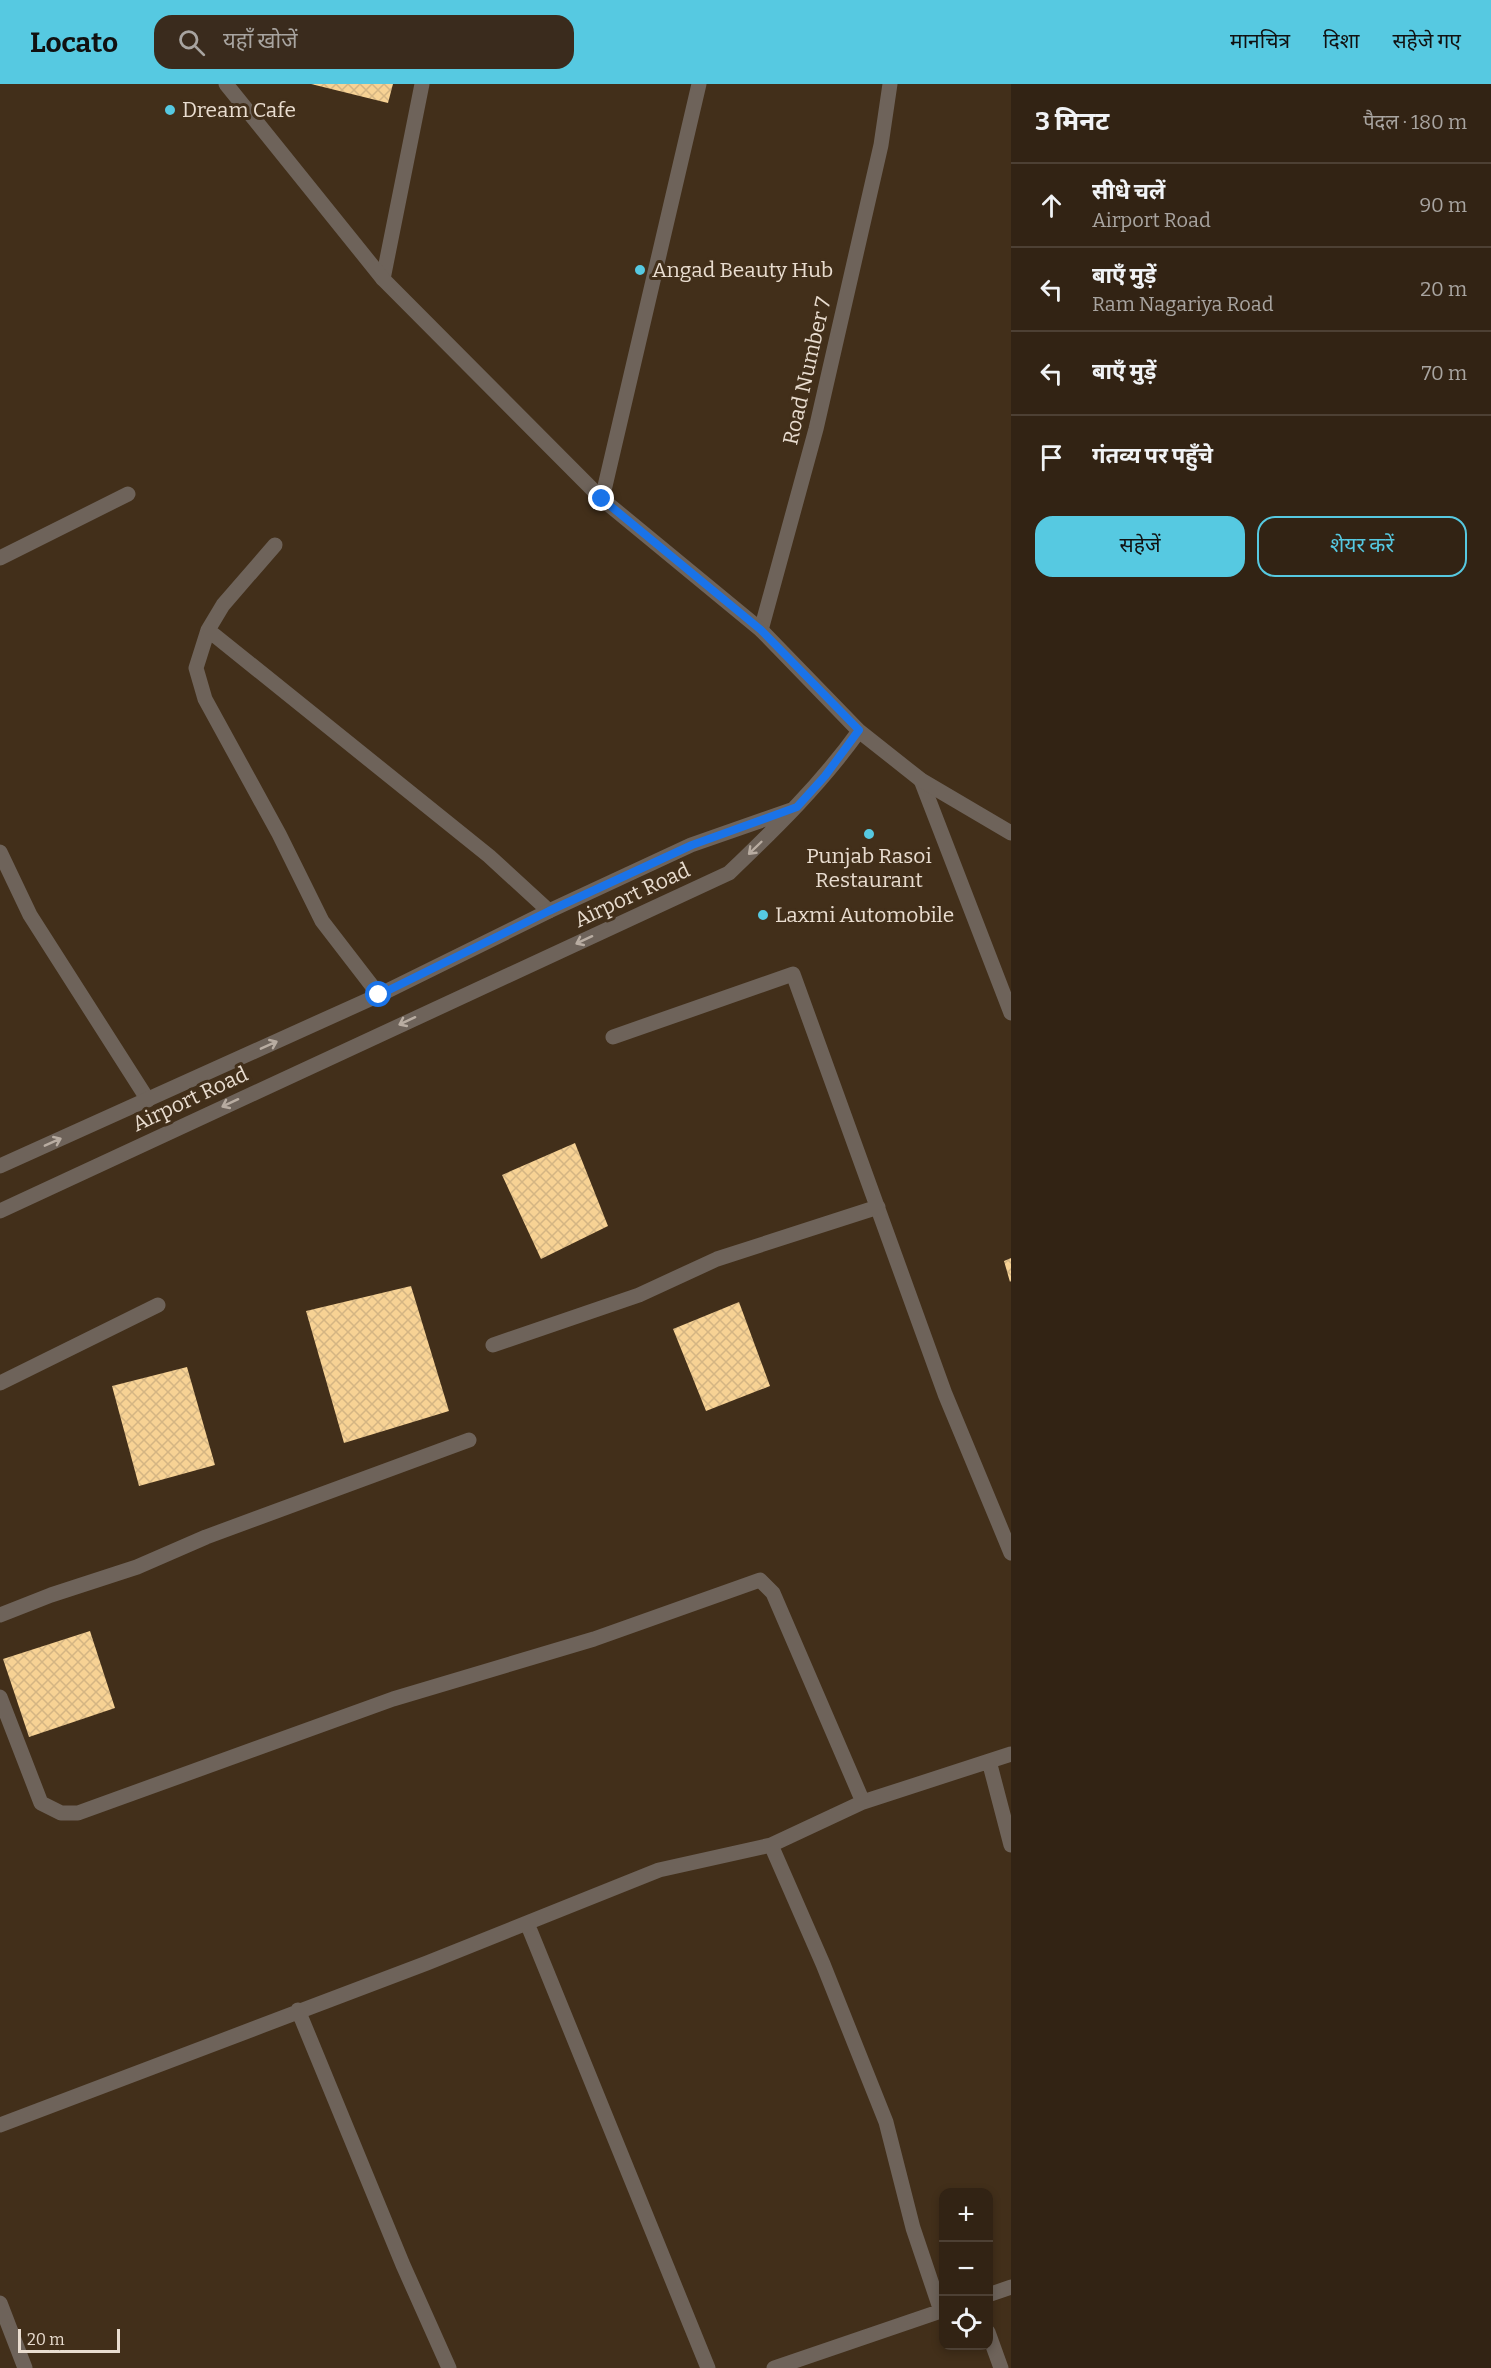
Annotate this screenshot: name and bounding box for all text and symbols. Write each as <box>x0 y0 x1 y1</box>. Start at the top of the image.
search box <box>154 15 574 69</box>
text: Locato <box>30 26 118 59</box>
icon: search <box>175 26 208 59</box>
text: यहाँ खोजें <box>223 27 298 54</box>
text: मानचित्र <box>1230 28 1290 54</box>
text: दिशा <box>1323 28 1359 54</box>
text: सहेजे गए <box>1392 28 1461 54</box>
place label: Dream Cafe <box>182 97 296 123</box>
marker: Dream Cafe <box>163 103 177 117</box>
text: 3 मिनट <box>1035 106 1109 137</box>
text: पैदल · 180 m <box>1363 110 1467 134</box>
text: सीधे चलें <box>1092 178 1165 205</box>
icon: ahead <box>1035 189 1068 222</box>
text: 90 m <box>1419 193 1467 217</box>
text: Airport Road <box>1092 208 1211 232</box>
place label: Angad Beauty Hub <box>652 257 833 283</box>
text: बाएँ मुड़ें <box>1092 262 1156 289</box>
marker: Angad Beauty Hub <box>633 263 647 277</box>
icon: left <box>1035 273 1068 306</box>
text: 20 m <box>1420 277 1467 301</box>
text: Ram Nagariya Road <box>1092 292 1274 316</box>
street label: Road Number 7 <box>777 294 837 447</box>
icon: left <box>1035 357 1068 390</box>
text: बाएँ मुड़ें <box>1092 358 1156 385</box>
text: 70 m <box>1421 361 1467 385</box>
icon: arrive <box>1035 441 1068 474</box>
text: गंतव्य पर पहुँचे <box>1092 442 1213 469</box>
route end <box>588 485 614 511</box>
button: सहेजें <box>1035 516 1245 577</box>
button: शेयर करें <box>1257 516 1467 577</box>
marker: Punjab Rasoi Restaurant <box>862 827 876 841</box>
one-way arrow <box>747 841 762 855</box>
place label: Punjab Rasoi Restaurant <box>806 843 932 893</box>
street label: Airport Road <box>570 857 694 933</box>
place label: Laxmi Automobile <box>775 902 954 928</box>
marker: Laxmi Automobile <box>756 908 770 922</box>
one-way arrow <box>576 934 594 946</box>
route start <box>365 981 391 1007</box>
one-way arrow <box>399 1016 417 1028</box>
one-way arrow <box>260 1038 278 1050</box>
street label: Airport Road <box>128 1061 252 1137</box>
one-way arrow <box>222 1098 240 1110</box>
one-way arrow <box>44 1136 62 1148</box>
map controls <box>939 2188 993 2350</box>
button: + <box>939 2188 993 2242</box>
button: − <box>939 2242 993 2296</box>
button: locate <box>939 2296 993 2350</box>
scale bar <box>18 2326 120 2354</box>
text: 20 m <box>27 2330 64 2349</box>

